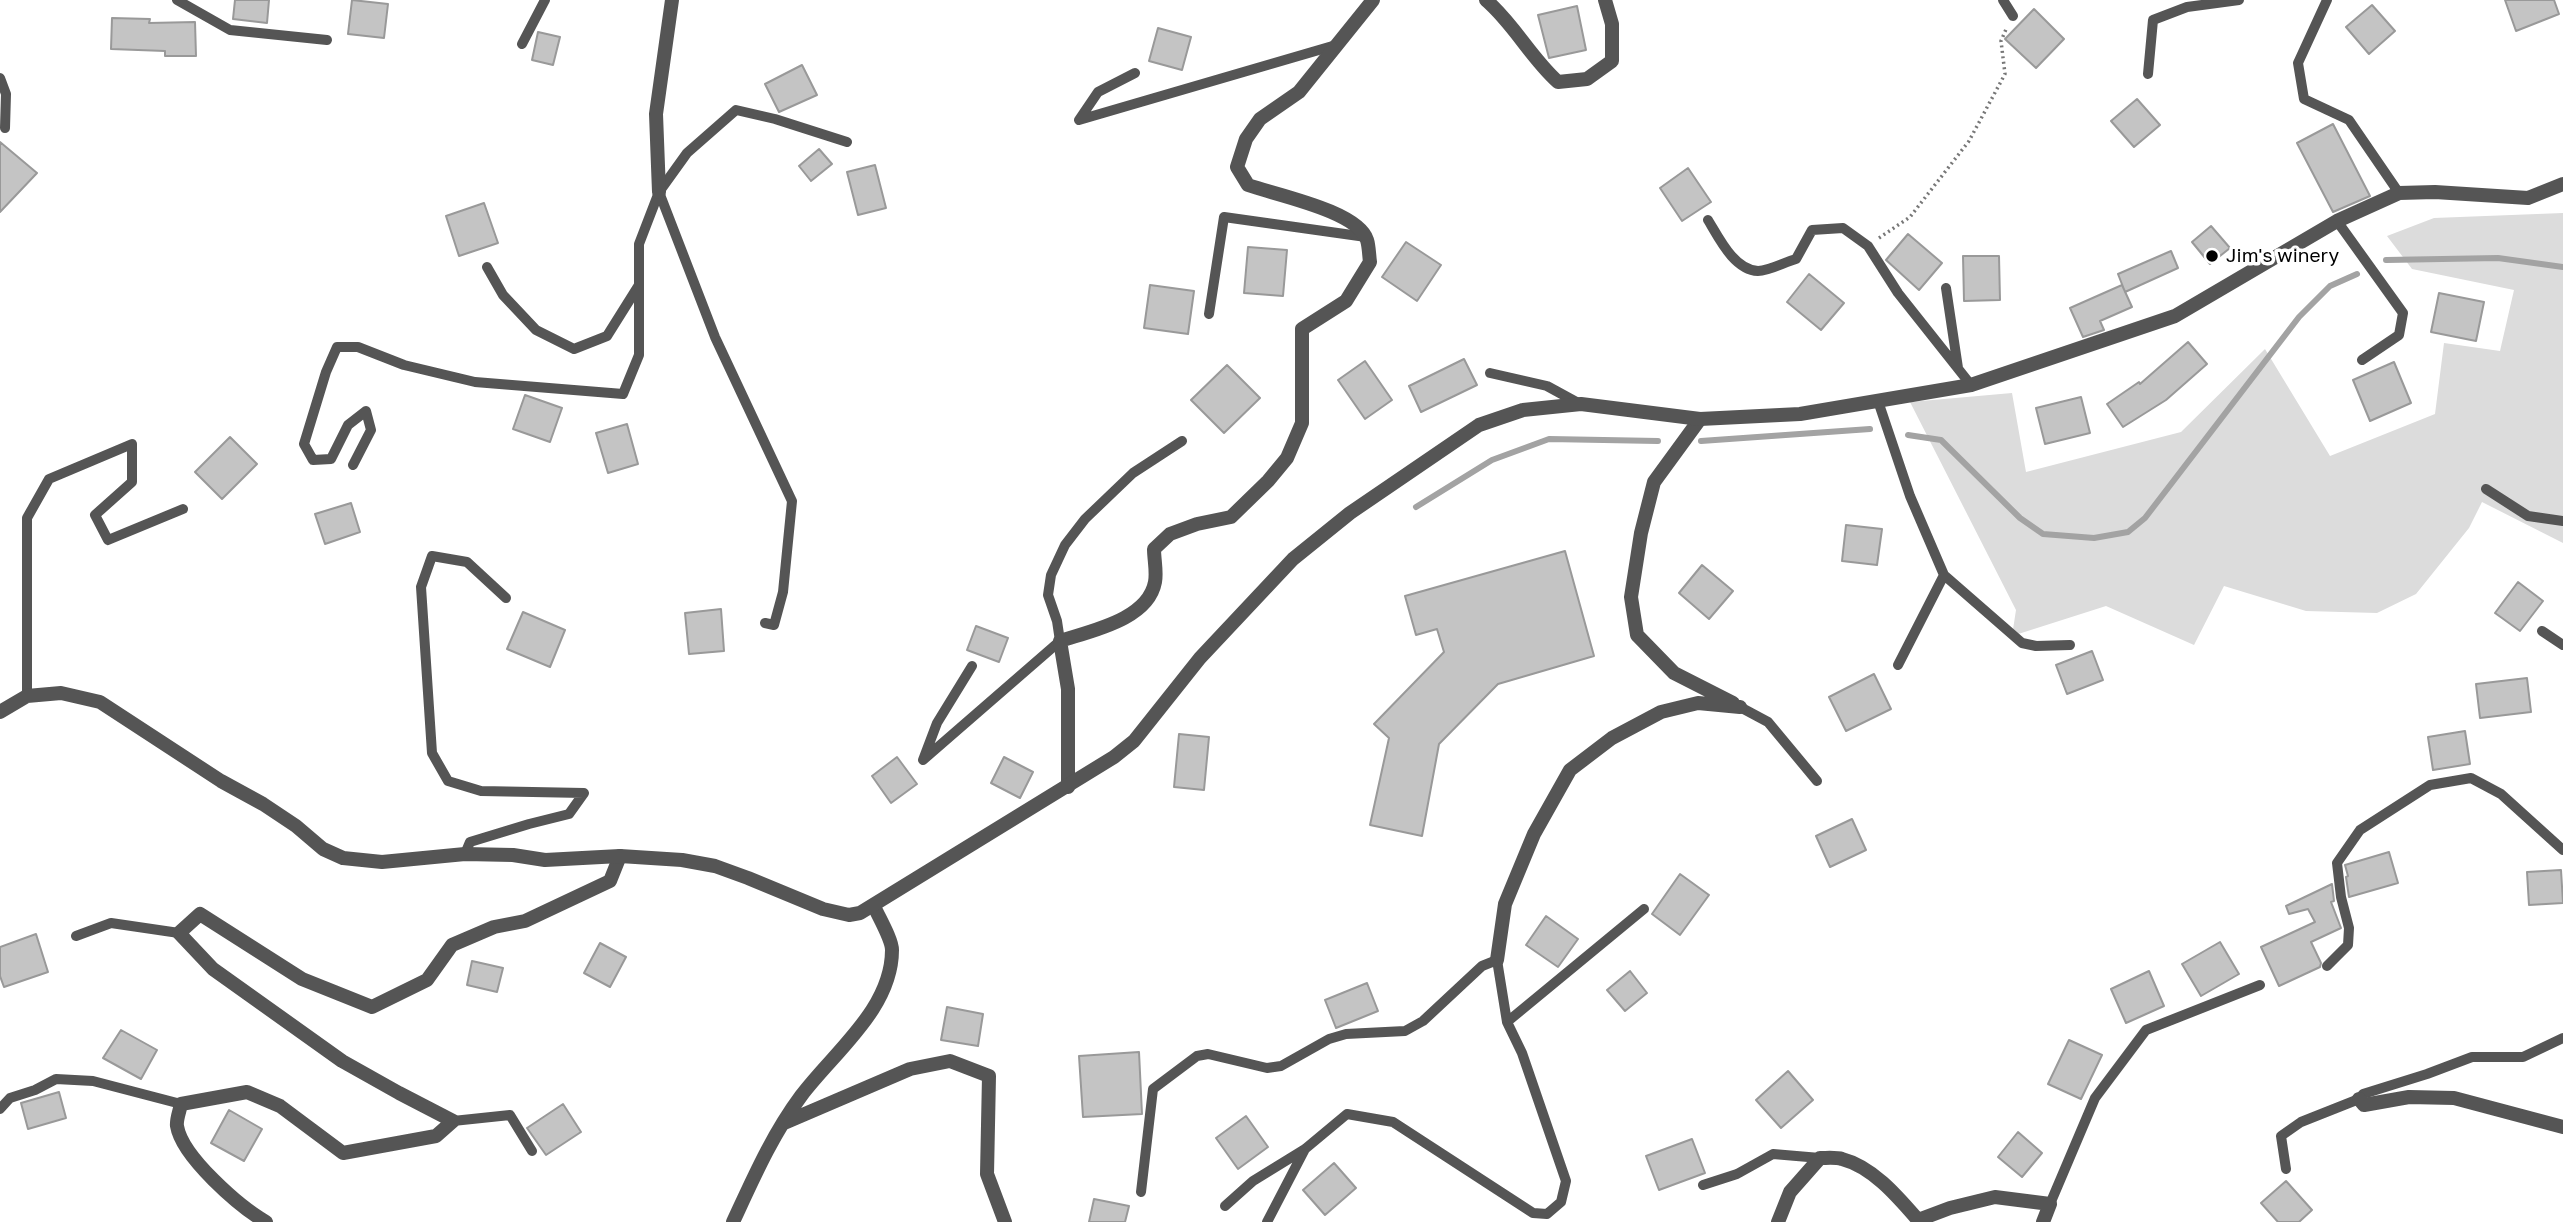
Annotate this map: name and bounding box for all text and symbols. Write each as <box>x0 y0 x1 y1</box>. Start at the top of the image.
place label: Jim's winery <box>2226 245 2339 267</box>
marker: Jim's winery <box>2204 248 2220 264</box>

